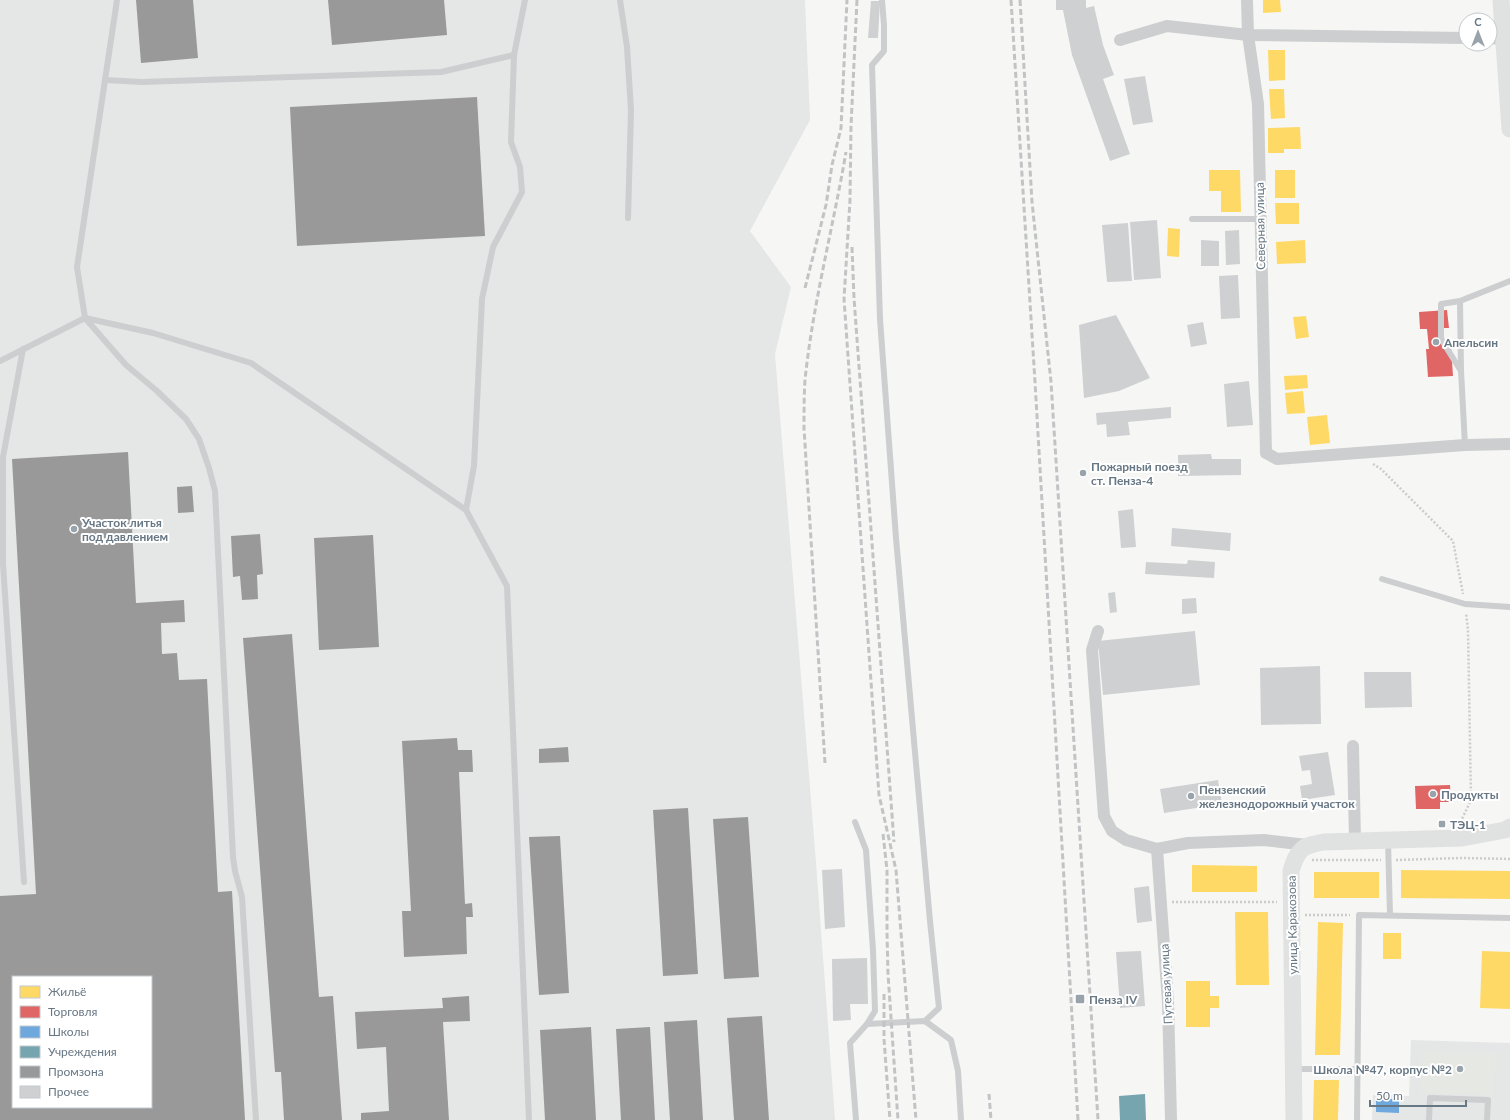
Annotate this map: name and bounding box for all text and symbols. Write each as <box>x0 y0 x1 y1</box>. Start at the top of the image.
north arrow <box>1458 12 1498 52</box>
text: С <box>1474 15 1482 28</box>
street label: Северная улица <box>1252 182 1268 270</box>
place label: Апельсин <box>1443 335 1498 350</box>
marker: Апельсин <box>1431 337 1441 347</box>
place label: Пожарный поезд ст. Пенза-4 <box>1091 459 1188 488</box>
marker: Пожарный поезд ст. Пенза-4 <box>1078 468 1088 478</box>
place label: Участок литья под давлением <box>81 515 168 544</box>
marker: Участок литья под давлением <box>69 524 79 534</box>
place label: Пензенский железнодорожный участок <box>1199 782 1355 811</box>
place label: Продукты <box>1441 787 1499 802</box>
marker: Продукты <box>1428 789 1438 799</box>
marker: Пензенский железнодорожный участок <box>1186 791 1196 801</box>
place label: ТЭЦ-1 <box>1450 817 1486 832</box>
marker: ТЭЦ-1 <box>1437 819 1447 829</box>
street label: улица Каракозова <box>1284 875 1300 975</box>
street label: Путевая улица <box>1156 943 1176 1025</box>
legend <box>12 976 152 1108</box>
text: Жильё <box>48 984 86 999</box>
place label: Пенза IV <box>1089 992 1138 1007</box>
marker: Пенза IV <box>1074 993 1086 1005</box>
text: Торговля <box>48 1004 98 1019</box>
text: Школы <box>48 1024 89 1039</box>
text: Учреждения <box>48 1044 117 1059</box>
place label: Школа №47, корпус №2 <box>1313 1062 1452 1077</box>
text: Промзона <box>48 1064 104 1079</box>
marker: Школа №47, корпус №2 <box>1455 1064 1465 1074</box>
scale bar <box>1370 1082 1466 1108</box>
text: Прочее <box>48 1084 89 1099</box>
text: 50 m <box>1376 1088 1403 1103</box>

